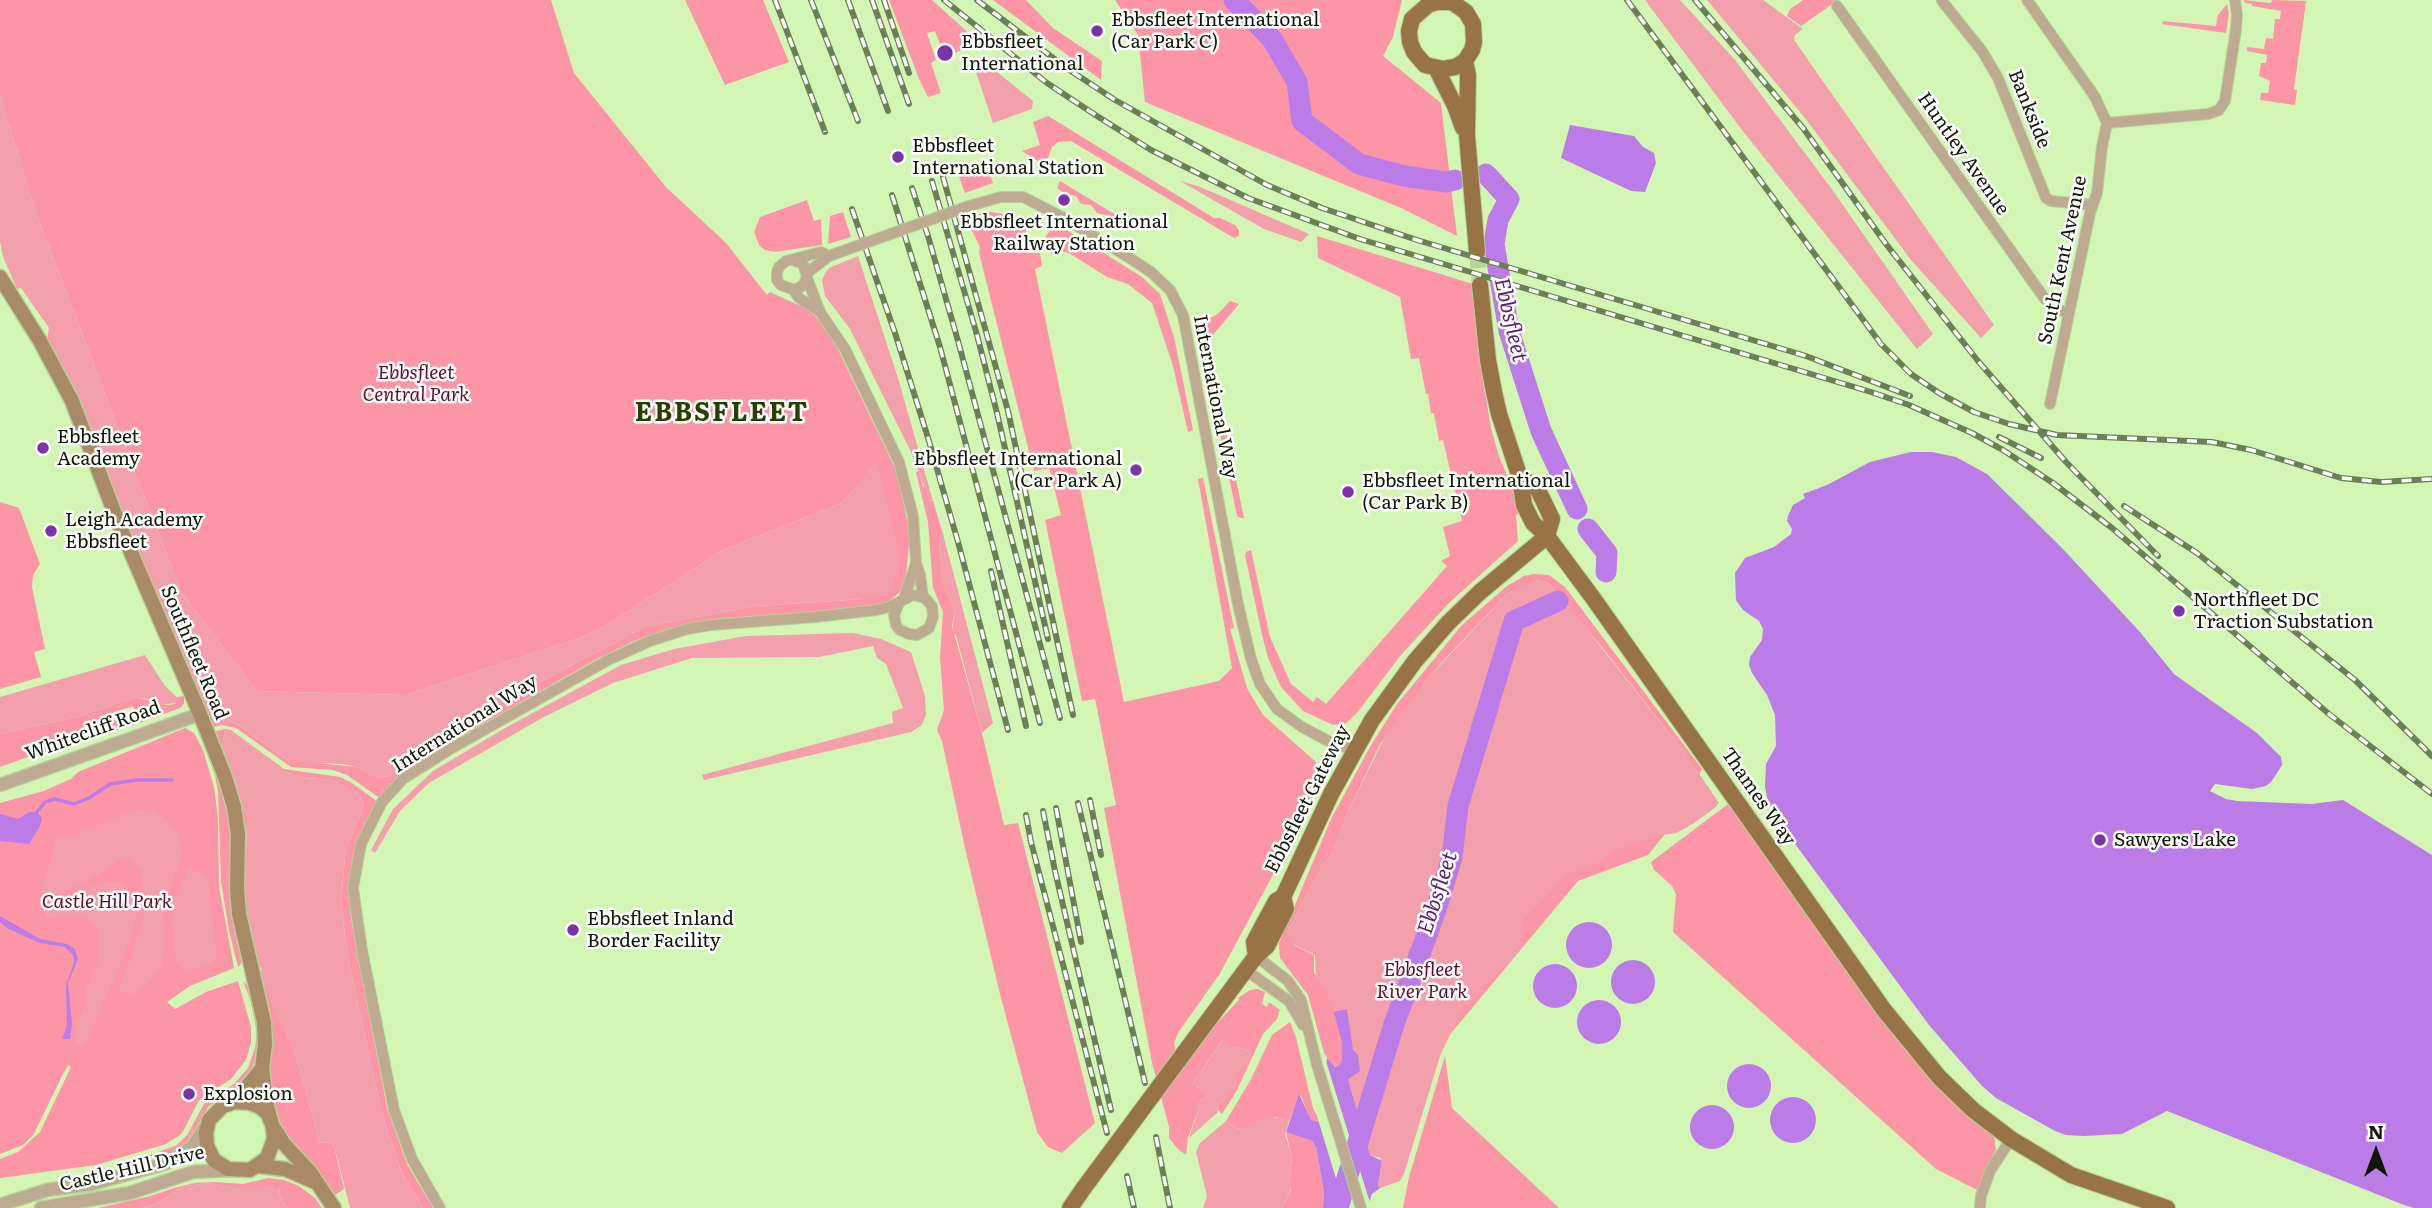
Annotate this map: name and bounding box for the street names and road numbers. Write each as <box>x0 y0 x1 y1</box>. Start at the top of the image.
street label: Bankside <box>2003 66 2055 152</box>
street label: Huntley Avenue <box>1912 88 2014 220</box>
street label: South Kent Avenue <box>2034 174 2092 346</box>
street label: International Way <box>1188 313 1242 481</box>
street label: Southfleet Road <box>155 582 233 724</box>
street label: International Way <box>388 670 542 778</box>
street label: Whitecliff Road <box>22 696 164 766</box>
street label: Ebbsfleet Gateway <box>1261 721 1355 877</box>
street label: Thames Way <box>1716 744 1800 850</box>
street label: Castle Hill Drive <box>57 1141 207 1197</box>

